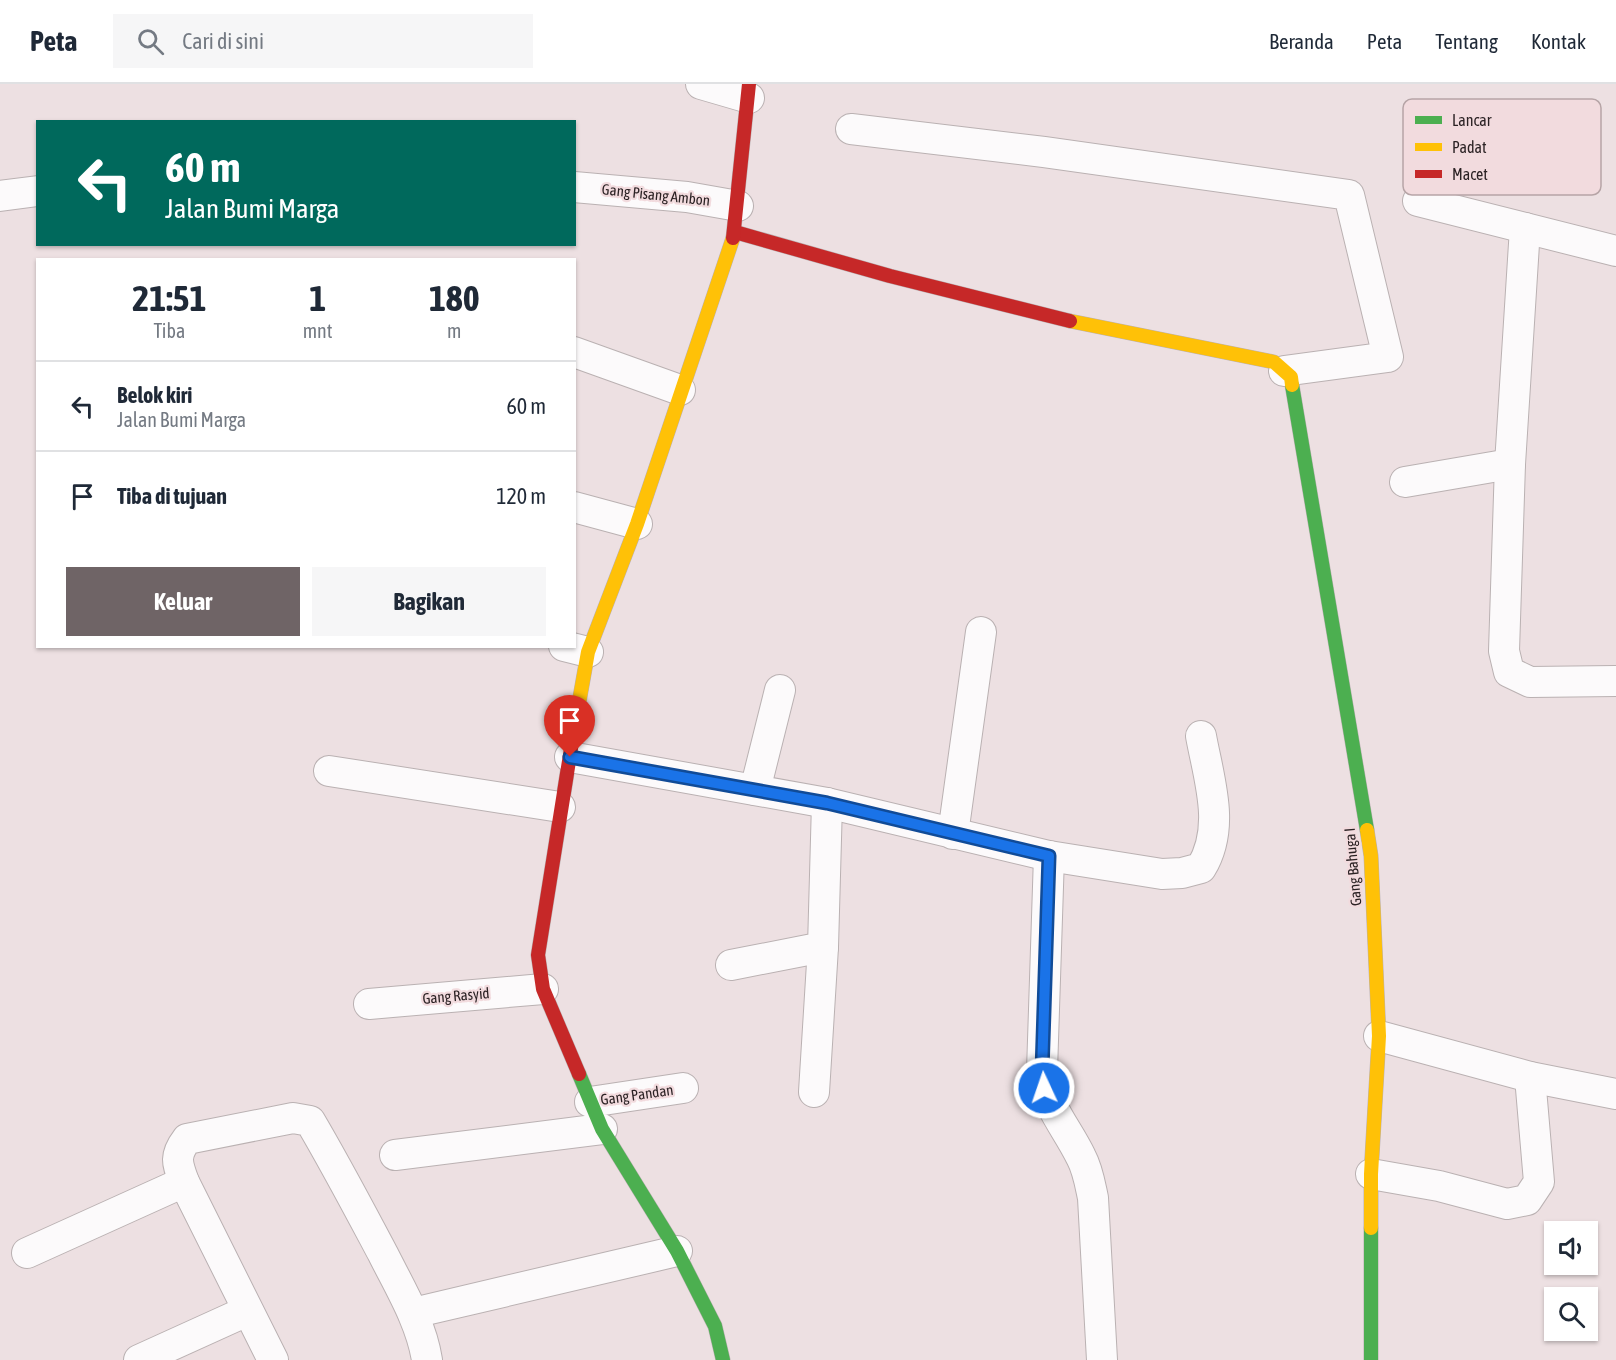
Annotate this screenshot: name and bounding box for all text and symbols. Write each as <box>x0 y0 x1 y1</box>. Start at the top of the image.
search box <box>113 14 533 68</box>
text: Peta <box>30 25 77 57</box>
icon: search <box>134 25 167 58</box>
text: Cari di sini <box>182 28 264 54</box>
text: Beranda <box>1269 29 1334 53</box>
text: Peta <box>1367 29 1402 53</box>
text: Tentang <box>1435 29 1498 53</box>
text: Kontak <box>1531 29 1586 53</box>
legend <box>1403 99 1601 195</box>
text: Lancar <box>1452 111 1492 129</box>
text: Padat <box>1452 138 1487 156</box>
text: 60 m <box>165 143 240 191</box>
icon: left <box>66 144 144 222</box>
text: Macet <box>1452 165 1488 183</box>
street label: Gang Pisang Ambon <box>601 180 711 209</box>
text: Jalan Bumi Marga <box>165 193 339 224</box>
text: 21:51 <box>132 277 206 319</box>
text: 1 <box>309 277 326 319</box>
text: 180 <box>429 277 480 319</box>
text: Tiba <box>153 319 185 342</box>
text: mnt <box>303 319 333 342</box>
text: m <box>447 319 461 342</box>
text: Belok kiri <box>117 382 192 408</box>
icon: left <box>66 390 99 423</box>
text: 60 m <box>506 393 546 419</box>
text: Jalan Bumi Marga <box>117 408 246 431</box>
icon: arrive <box>66 480 99 513</box>
text: Tiba di tujuan <box>117 483 227 509</box>
text: 120 m <box>496 483 546 509</box>
button: Keluar <box>66 567 300 636</box>
button: Bagikan <box>312 567 546 636</box>
pin <box>544 695 595 757</box>
icon: arrive <box>553 704 586 737</box>
street label: Gang Bahuga I <box>1341 827 1364 907</box>
street label: Gang Rasyid <box>422 984 490 1007</box>
position arrow <box>1012 1056 1076 1120</box>
street label: Gang Pandan <box>599 1081 674 1108</box>
map controls <box>1544 1221 1598 1341</box>
button: sound <box>1544 1221 1598 1275</box>
button: search <box>1544 1287 1598 1341</box>

